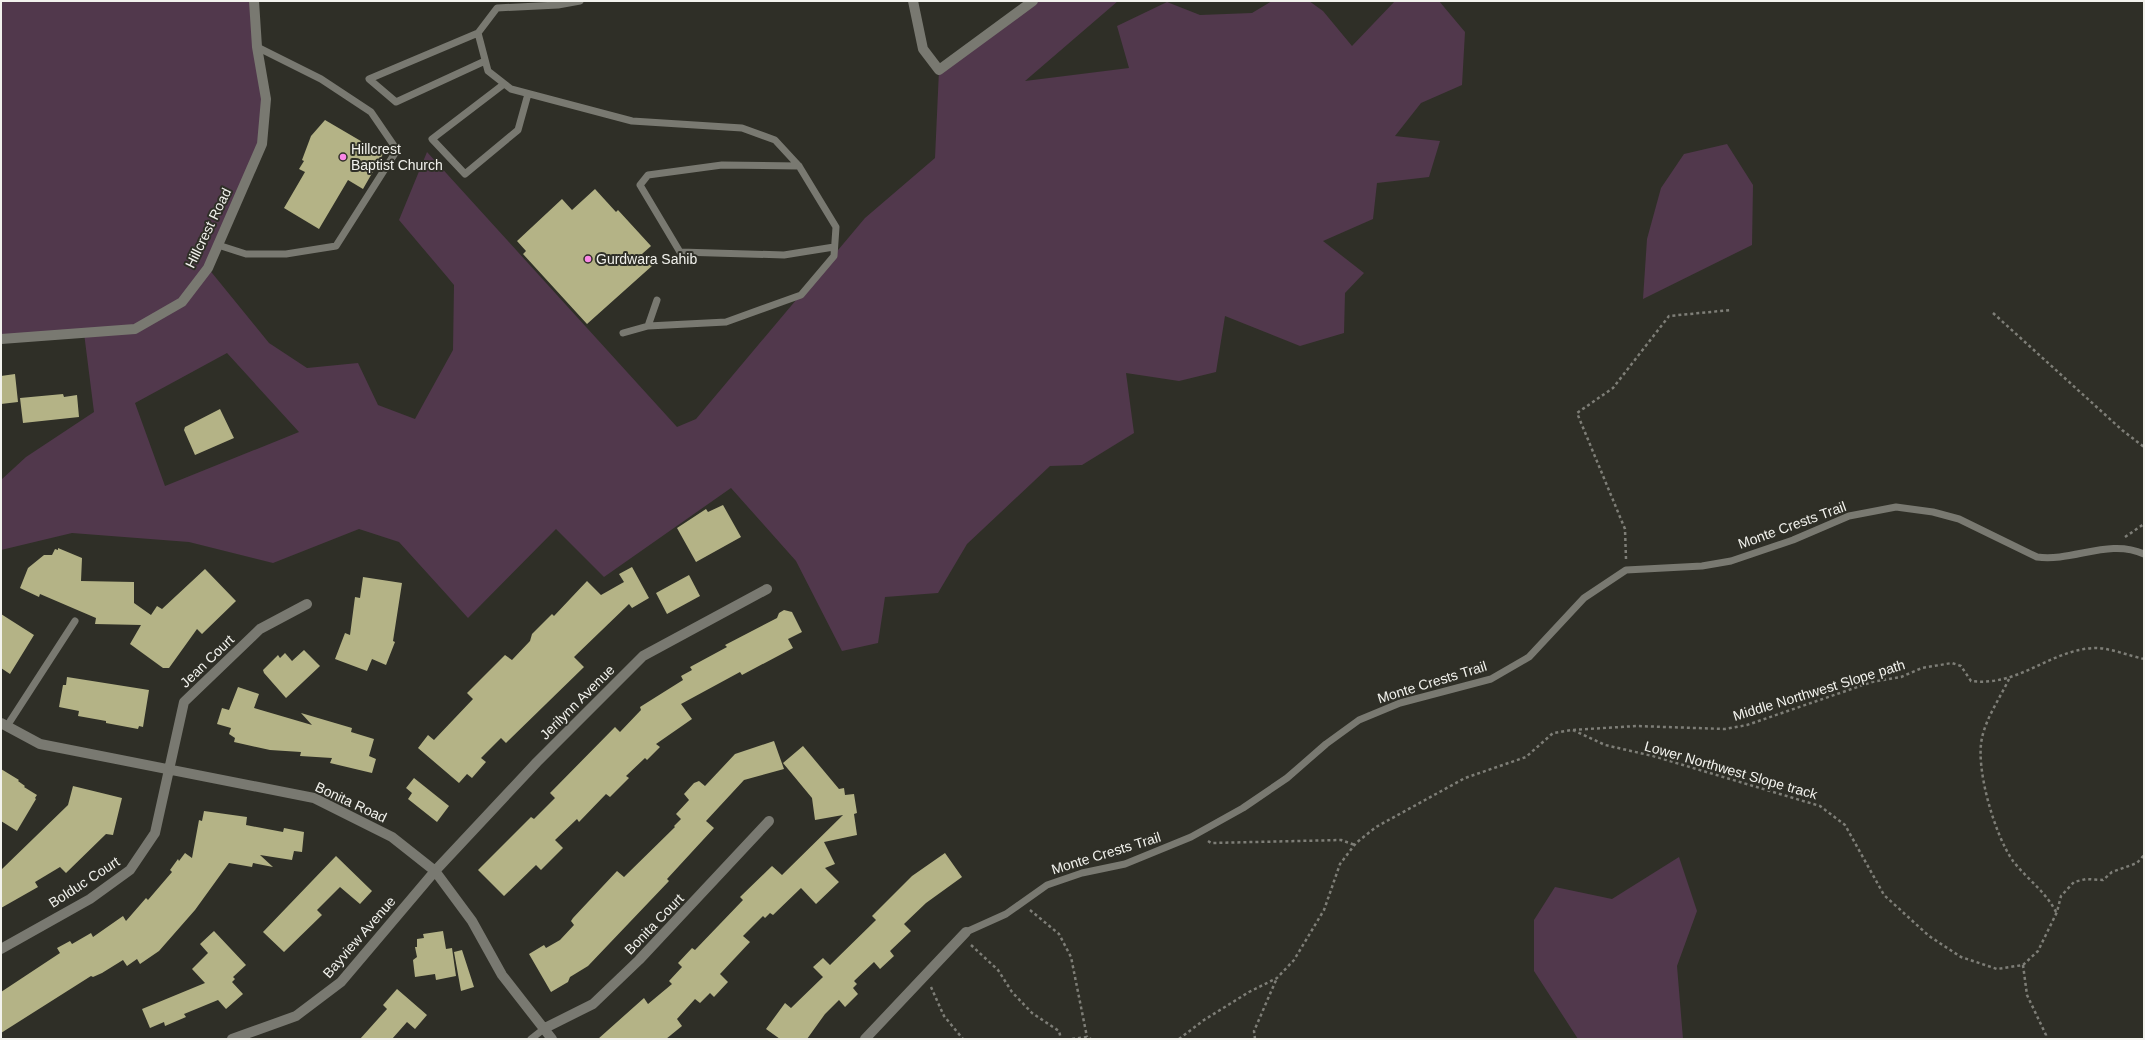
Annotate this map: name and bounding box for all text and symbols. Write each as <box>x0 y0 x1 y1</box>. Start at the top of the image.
place label: Hillcrest Baptist Church <box>351 141 443 173</box>
marker: Hillcrest Baptist Church <box>338 152 348 162</box>
street label: Hillcrest Road <box>182 185 234 271</box>
place label: Gurdwara Sahib <box>596 251 697 267</box>
marker: Gurdwara Sahib <box>583 254 593 264</box>
street label: Monte Crests Trail <box>1736 498 1848 552</box>
street label: Jean Court <box>177 631 237 691</box>
street label: Middle Northwest Slope path <box>1731 656 1907 724</box>
street label: Monte Crests Trail <box>1375 658 1489 706</box>
street label: Jerilynn Avenue <box>536 661 618 743</box>
street label: Lower Northwest Slope track <box>1643 738 1820 803</box>
street label: Bonita Road <box>313 778 389 826</box>
street label: Monte Crests Trail <box>1049 829 1163 877</box>
street label: Bolduc Court <box>46 853 122 911</box>
street label: Bonita Court <box>621 890 687 958</box>
street label: Bayview Avenue <box>319 893 399 981</box>

